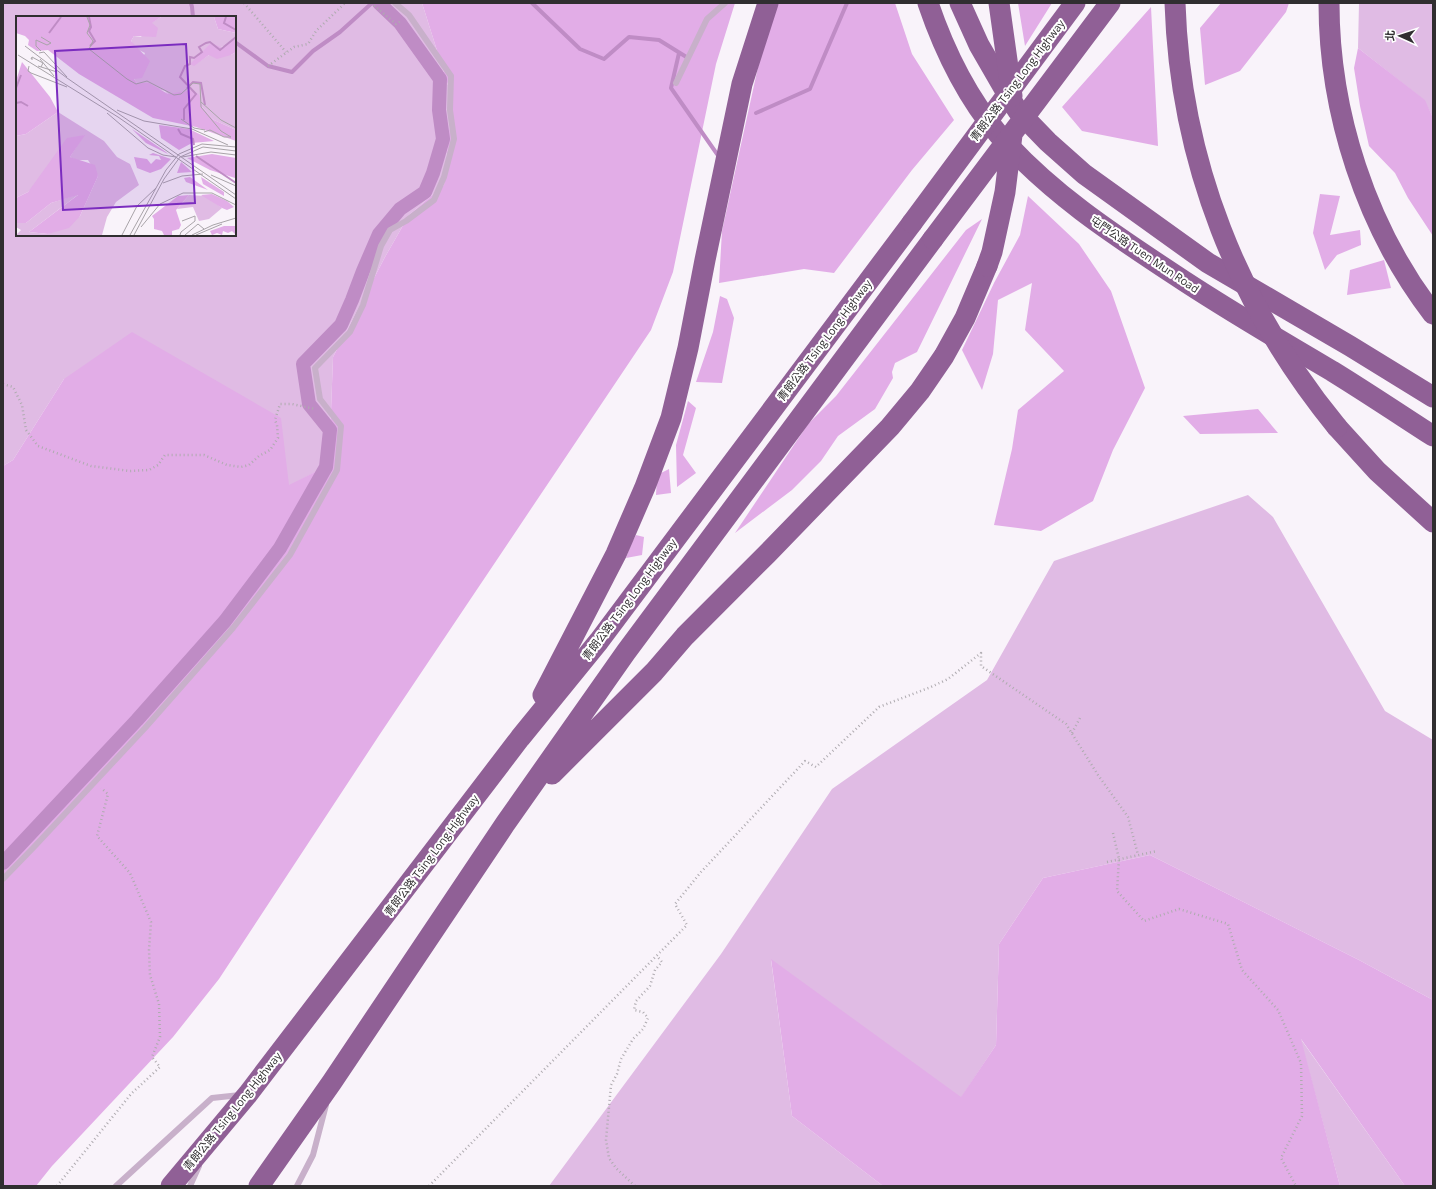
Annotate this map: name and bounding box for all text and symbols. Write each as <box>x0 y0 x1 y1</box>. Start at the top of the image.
inset map <box>16 16 236 236</box>
street label: 青朗公路 Tsing Long Highway <box>966 16 1068 144</box>
north arrow <box>1380 16 1420 56</box>
text: 北 <box>1382 30 1397 41</box>
street label: 屯門公路 Tuen Mun Road <box>1088 212 1202 296</box>
street label: 青朗公路 Tsing Long Highway <box>773 276 875 404</box>
street label: 青朗公路 Tsing Long Highway <box>578 535 680 663</box>
street label: 青朗公路 Tsing Long Highway <box>380 791 482 919</box>
street label: 青朗公路 Tsing Long Highway <box>180 1048 285 1173</box>

